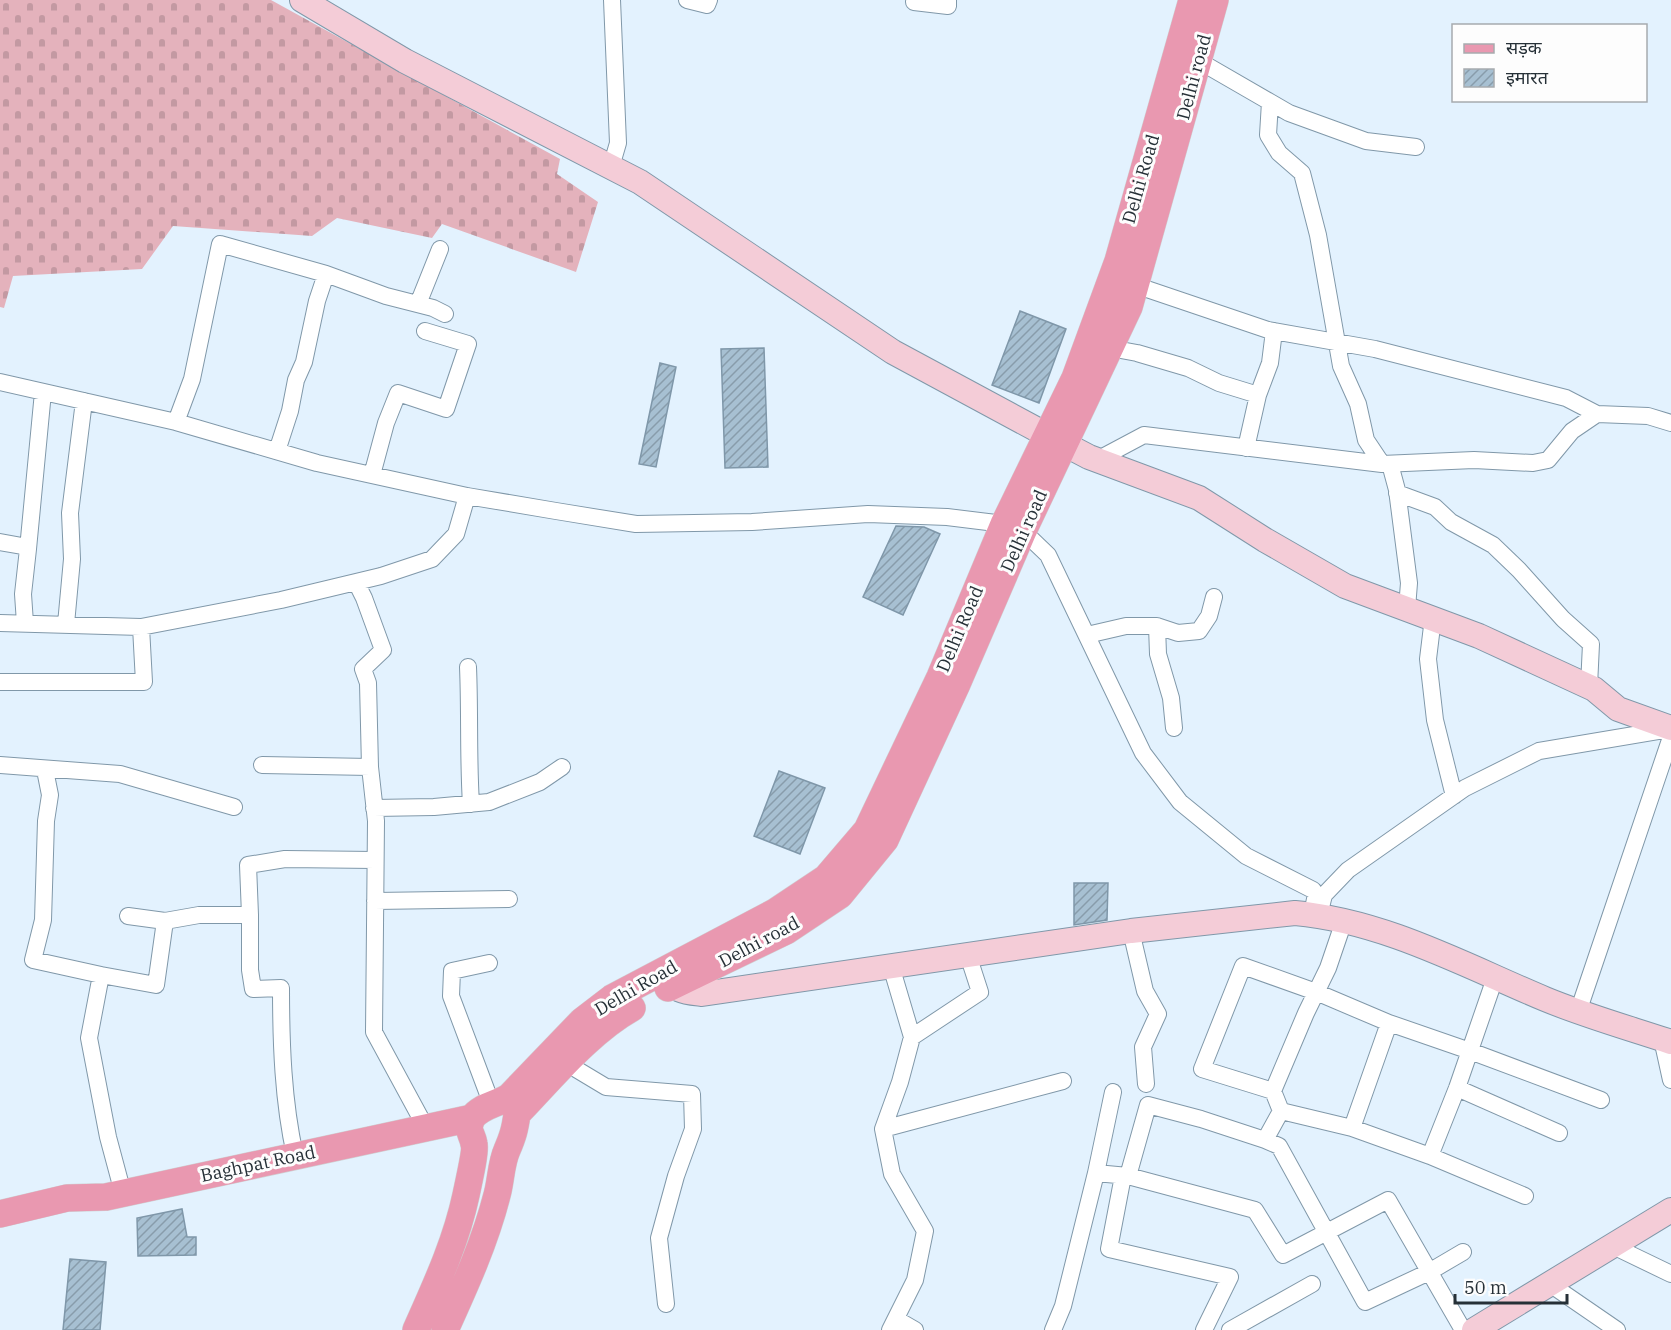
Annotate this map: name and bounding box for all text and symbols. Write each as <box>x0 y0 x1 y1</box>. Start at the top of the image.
legend <box>1452 24 1647 102</box>
street label: Delhi road <box>1171 31 1216 122</box>
text: सड़क <box>1506 36 1543 59</box>
text: इमारत <box>1506 66 1549 89</box>
street label: Delhi Road <box>1117 132 1164 226</box>
street label: Delhi road <box>995 486 1052 576</box>
street label: Delhi Road <box>931 582 988 676</box>
street label: Delhi road <box>715 911 803 972</box>
street label: Delhi Road <box>590 955 681 1020</box>
street label: Baghpat Road <box>198 1140 318 1187</box>
scale bar <box>1455 1267 1568 1305</box>
text: 50 m <box>1464 1276 1507 1299</box>

